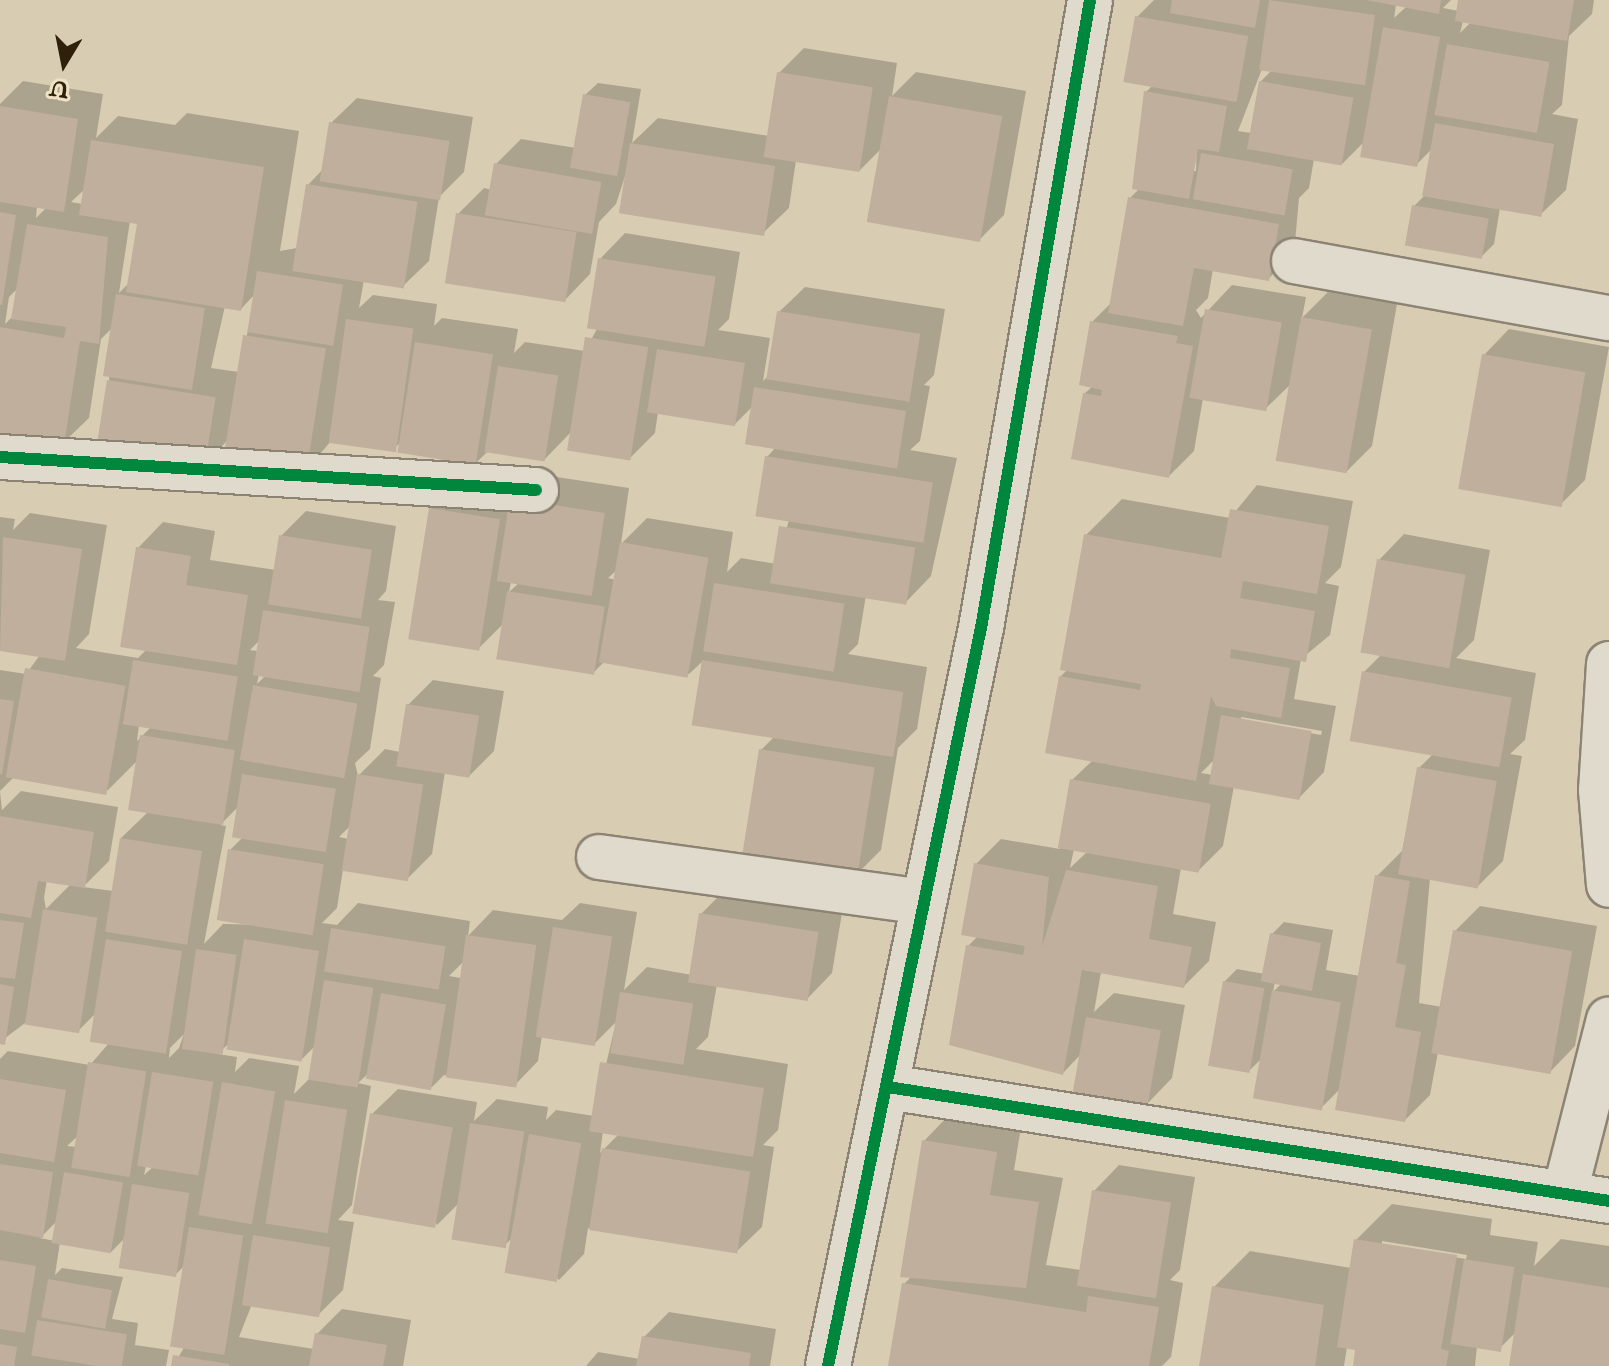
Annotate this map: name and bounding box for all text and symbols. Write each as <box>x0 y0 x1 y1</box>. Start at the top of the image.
north arrow <box>24 24 104 104</box>
text: U <box>48 72 71 103</box>

